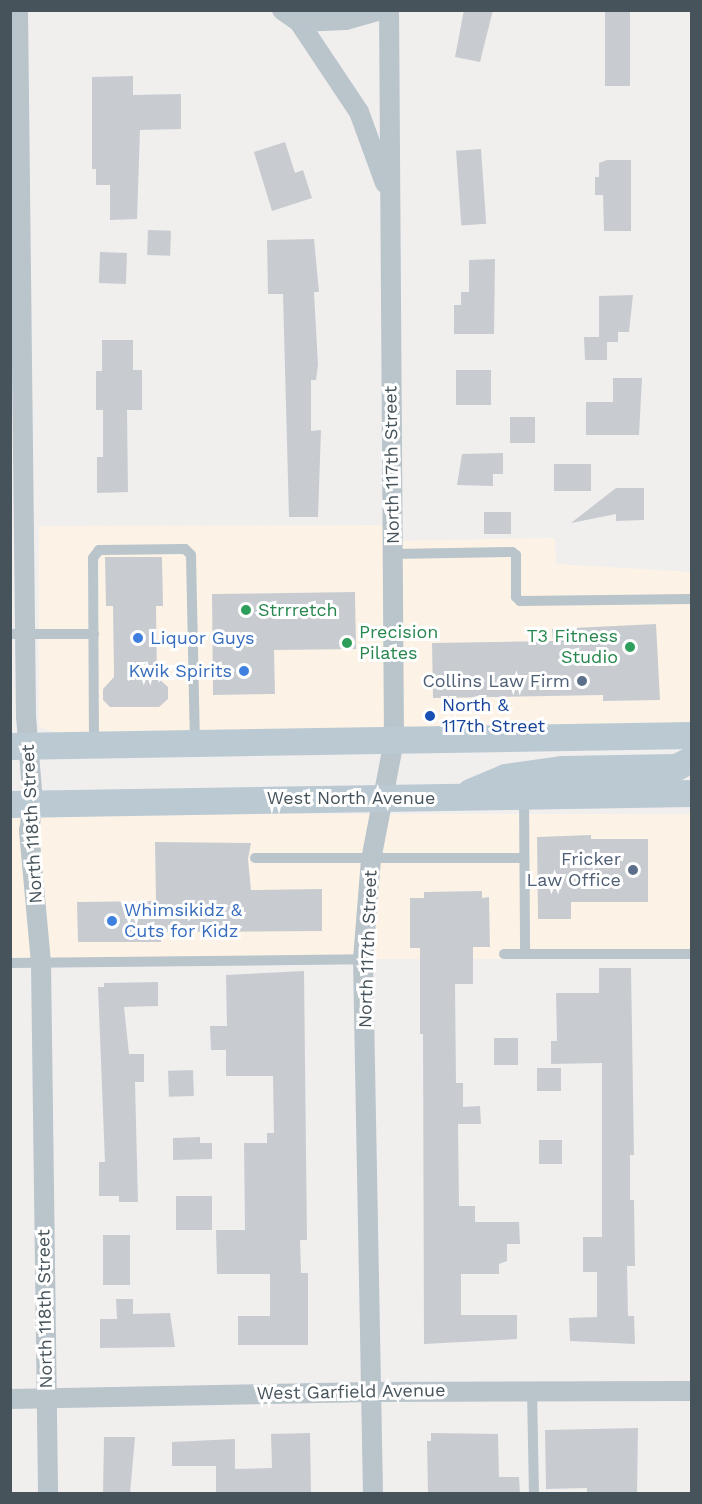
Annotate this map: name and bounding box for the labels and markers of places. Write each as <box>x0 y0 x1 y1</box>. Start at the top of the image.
place label: Strrretch <box>258 599 338 621</box>
marker: Strrretch <box>239 603 253 617</box>
place label: Precision Pilates <box>359 622 439 664</box>
place label: T3 Fitness Studio <box>527 626 618 668</box>
place label: Liquor Guys <box>150 627 255 649</box>
marker: Liquor Guys <box>131 631 145 645</box>
marker: Precision Pilates <box>340 636 354 650</box>
marker: T3 Fitness Studio <box>623 640 637 654</box>
place label: Kwik Spirits <box>128 660 232 682</box>
marker: Kwik Spirits <box>237 664 251 678</box>
place label: Collins Law Firm <box>422 670 570 692</box>
marker: Collins Law Firm <box>575 674 589 688</box>
place label: North & 117th Street <box>442 695 545 738</box>
marker: North & 117th Street <box>423 709 437 723</box>
place label: Fricker Law Office <box>526 849 621 892</box>
marker: Fricker Law Office <box>626 863 640 877</box>
place label: Whimsikidz & Cuts for Kidz <box>124 900 242 942</box>
marker: Whimsikidz & Cuts for Kidz <box>105 914 119 928</box>

